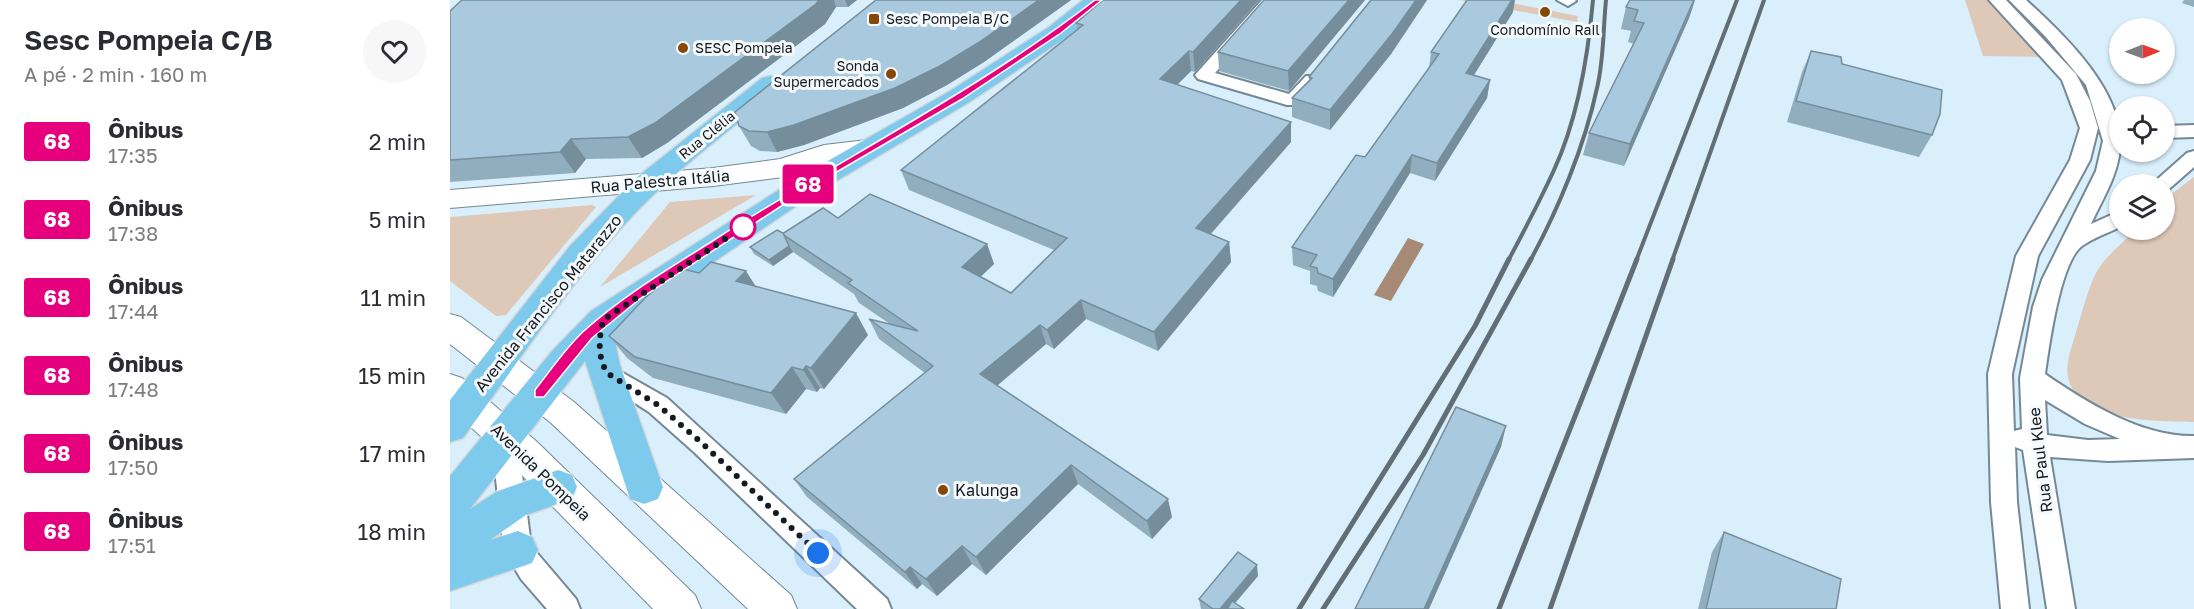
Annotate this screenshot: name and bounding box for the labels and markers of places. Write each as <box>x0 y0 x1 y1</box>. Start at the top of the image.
marker: Condomínio Rail <box>1538 5 1552 19</box>
place label: Sesc Pompeia B/C <box>886 10 1009 27</box>
marker: Sesc Pompeia B/C <box>867 12 881 26</box>
place label: Condomínio Rail <box>1490 21 1600 38</box>
place label: SESC Pompeia <box>695 39 793 56</box>
marker: SESC Pompeia <box>676 41 690 55</box>
place label: Sonda Supermercados <box>774 57 879 90</box>
marker: Sonda Supermercados <box>884 67 898 81</box>
unlabelled marker <box>730 214 756 240</box>
place label: Kalunga <box>955 480 1018 500</box>
marker: Kalunga <box>936 483 950 497</box>

